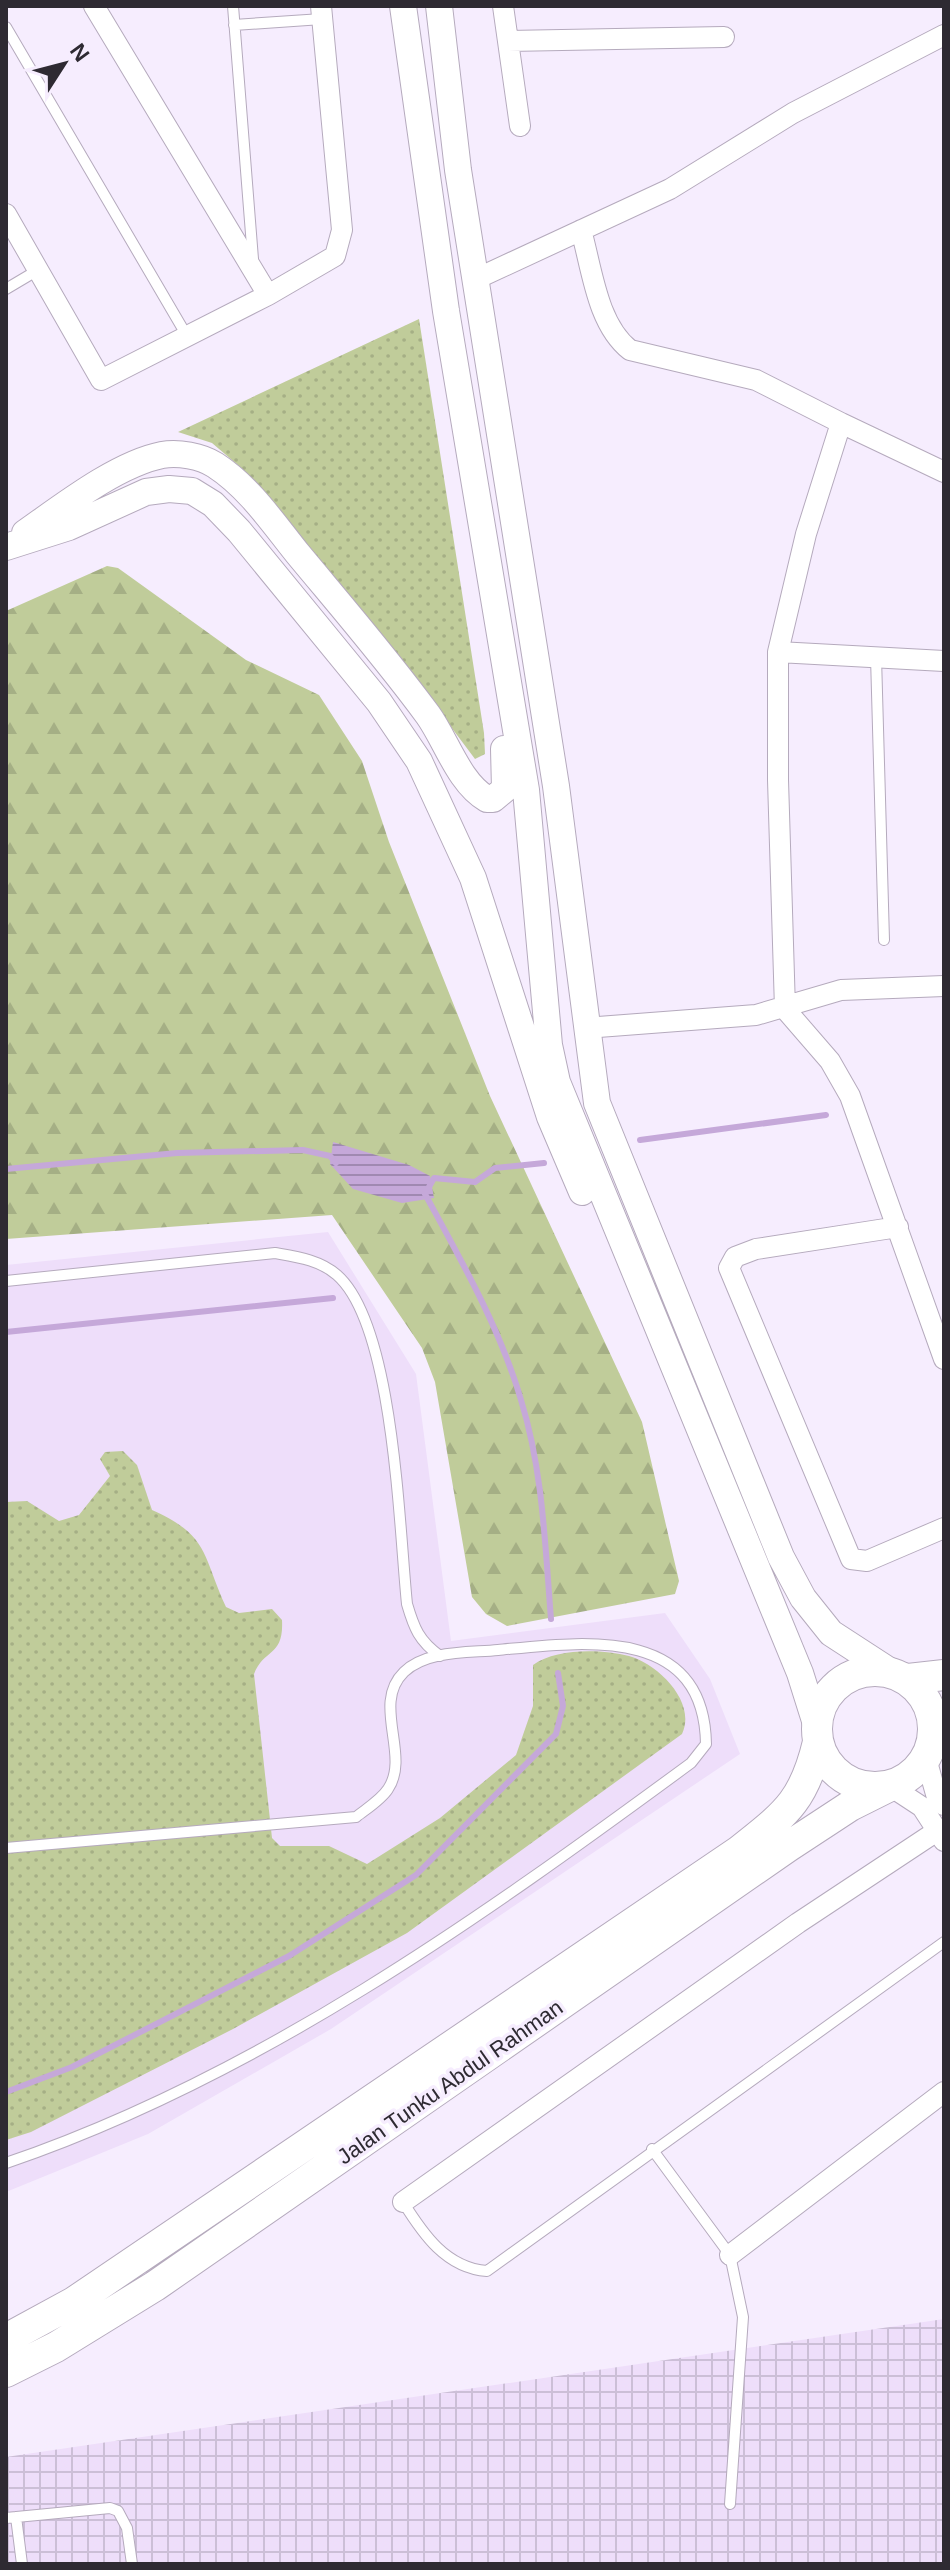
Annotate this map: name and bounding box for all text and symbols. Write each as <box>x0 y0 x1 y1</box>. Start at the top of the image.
north arrow <box>24 24 104 104</box>
text: N <box>65 39 95 66</box>
street label: Jalan Tunku Abdul Rahman <box>333 1995 567 2169</box>

